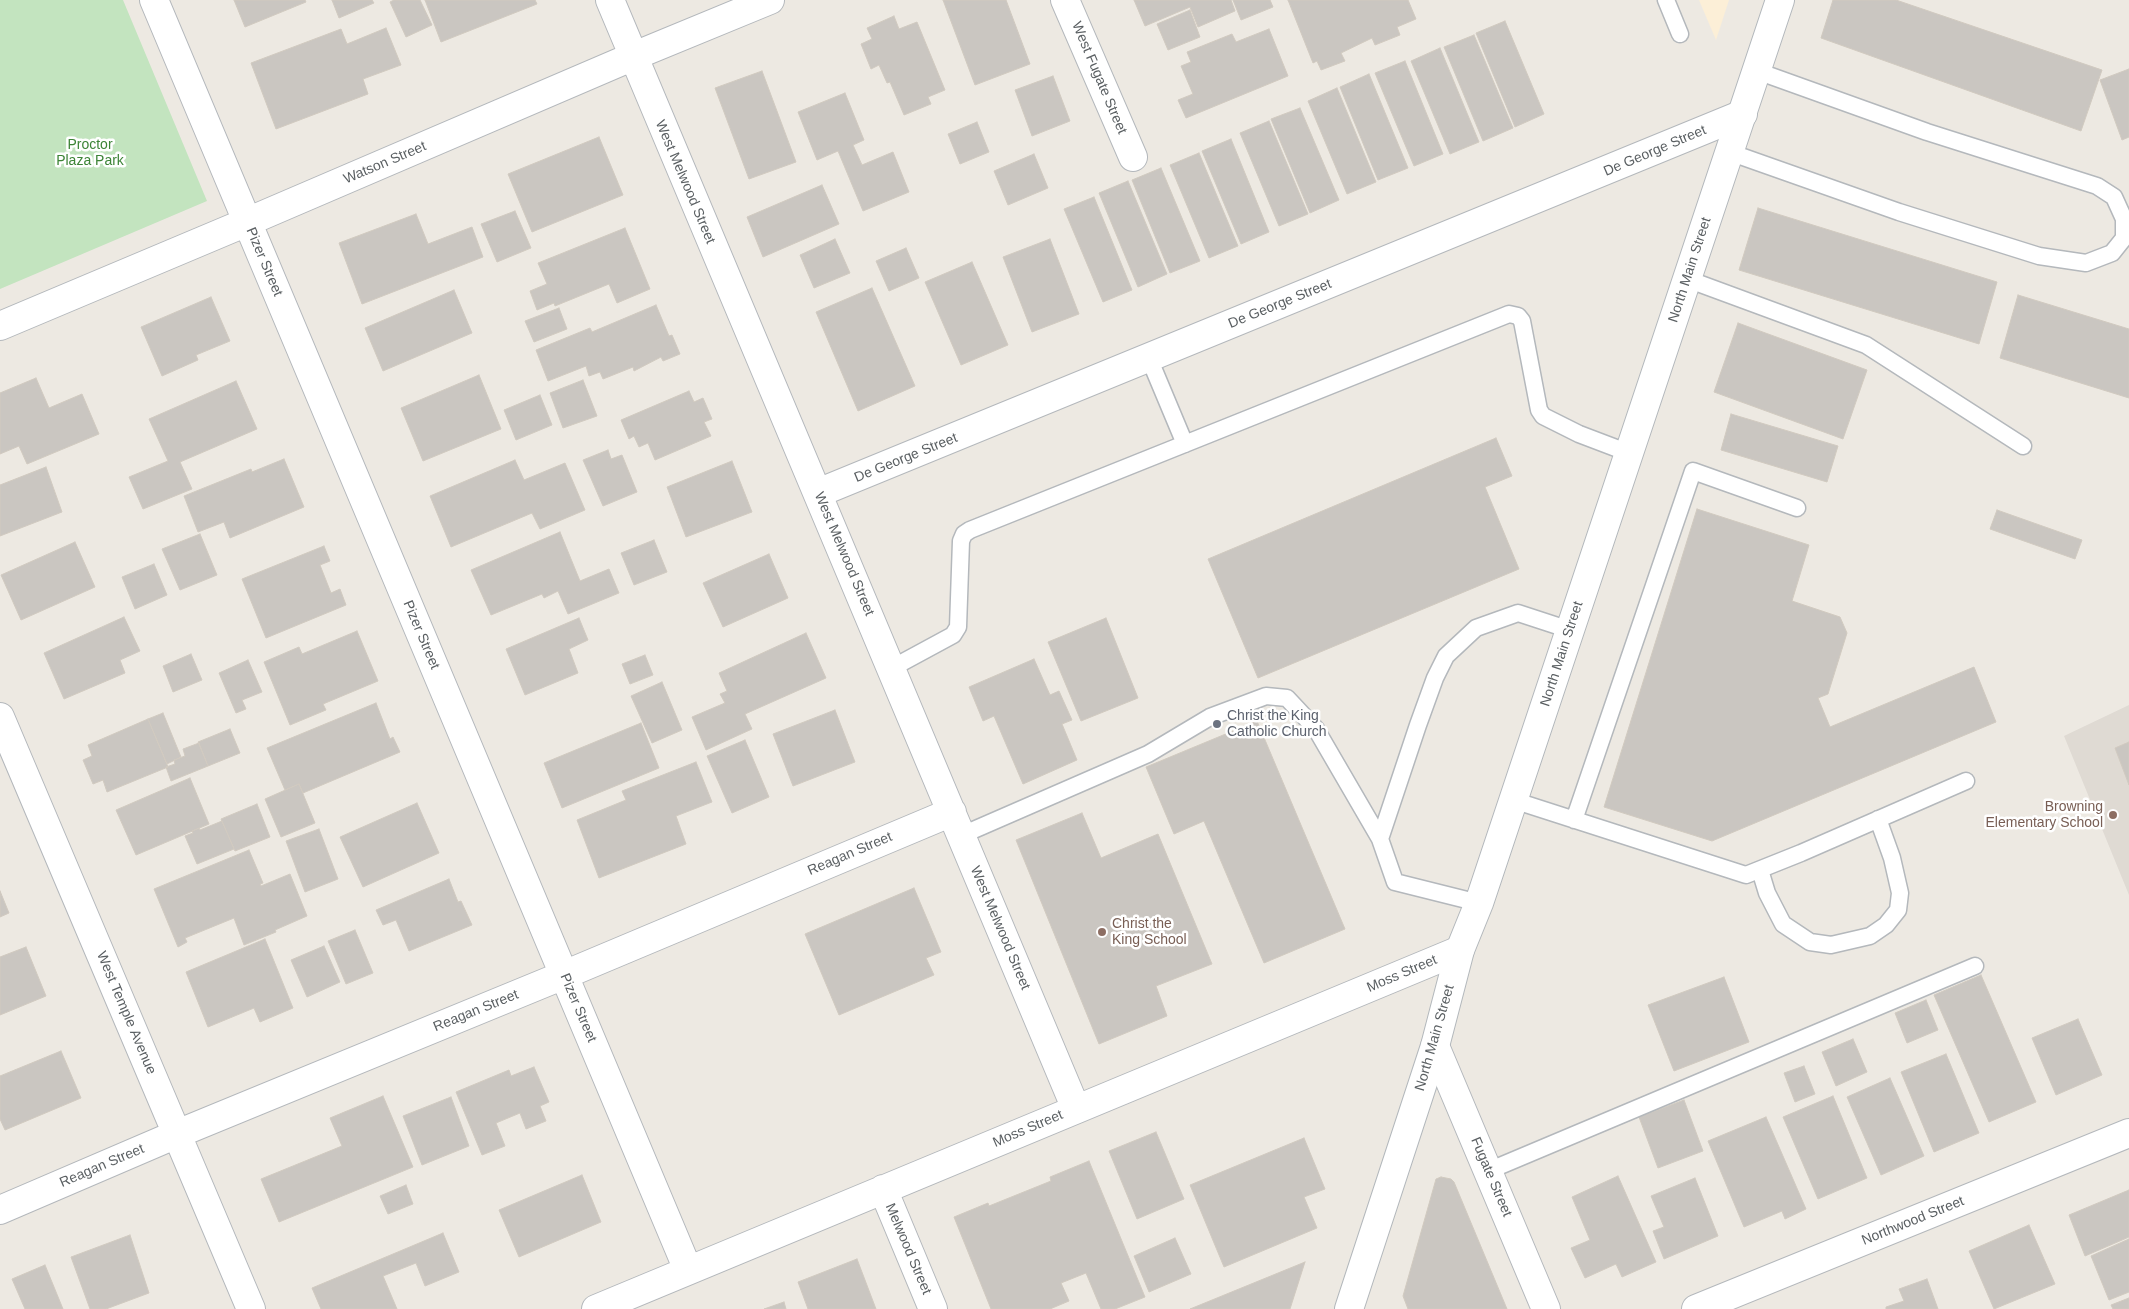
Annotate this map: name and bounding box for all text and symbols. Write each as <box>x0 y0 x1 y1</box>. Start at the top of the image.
street label: West Fugate Street <box>1068 19 1130 137</box>
street label: West Melwood Street <box>651 118 719 246</box>
street label: De George Street <box>1601 122 1709 180</box>
park label: Proctor Plaza Park <box>56 137 124 170</box>
street label: Watson Street <box>341 138 429 188</box>
street label: North Main Street <box>1665 215 1715 325</box>
street label: Pizer Street <box>242 225 286 299</box>
street label: De George Street <box>1226 276 1334 332</box>
street label: De George Street <box>852 430 960 486</box>
street label: West Melwood Street <box>810 490 878 618</box>
street label: Pizer Street <box>399 598 443 672</box>
street label: North Main Street <box>1537 599 1587 709</box>
place label: Christ the King Catholic Church <box>1227 708 1327 740</box>
marker: Christ the King Catholic Church <box>1211 718 1223 730</box>
place label: Browning Elementary School <box>1985 799 2103 832</box>
marker: Browning Elementary School <box>2107 809 2119 821</box>
street label: Reagan Street <box>805 829 895 879</box>
street label: West Melwood Street <box>966 864 1034 992</box>
place label: Christ the King School <box>1112 916 1187 949</box>
marker: Christ the King School <box>1096 926 1108 938</box>
street label: West Temple Avenue <box>93 949 159 1077</box>
street label: Moss Street <box>1364 952 1440 996</box>
street label: Pizer Street <box>556 971 600 1045</box>
street label: North Main Street <box>1412 983 1458 1093</box>
street label: Reagan Street <box>431 986 521 1036</box>
street label: Moss Street <box>990 1107 1066 1151</box>
street label: Fugate Street <box>1467 1135 1515 1219</box>
street label: Reagan Street <box>57 1141 147 1191</box>
street label: Northwood Street <box>1859 1193 1967 1249</box>
street label: Melwood Street <box>881 1201 935 1297</box>

